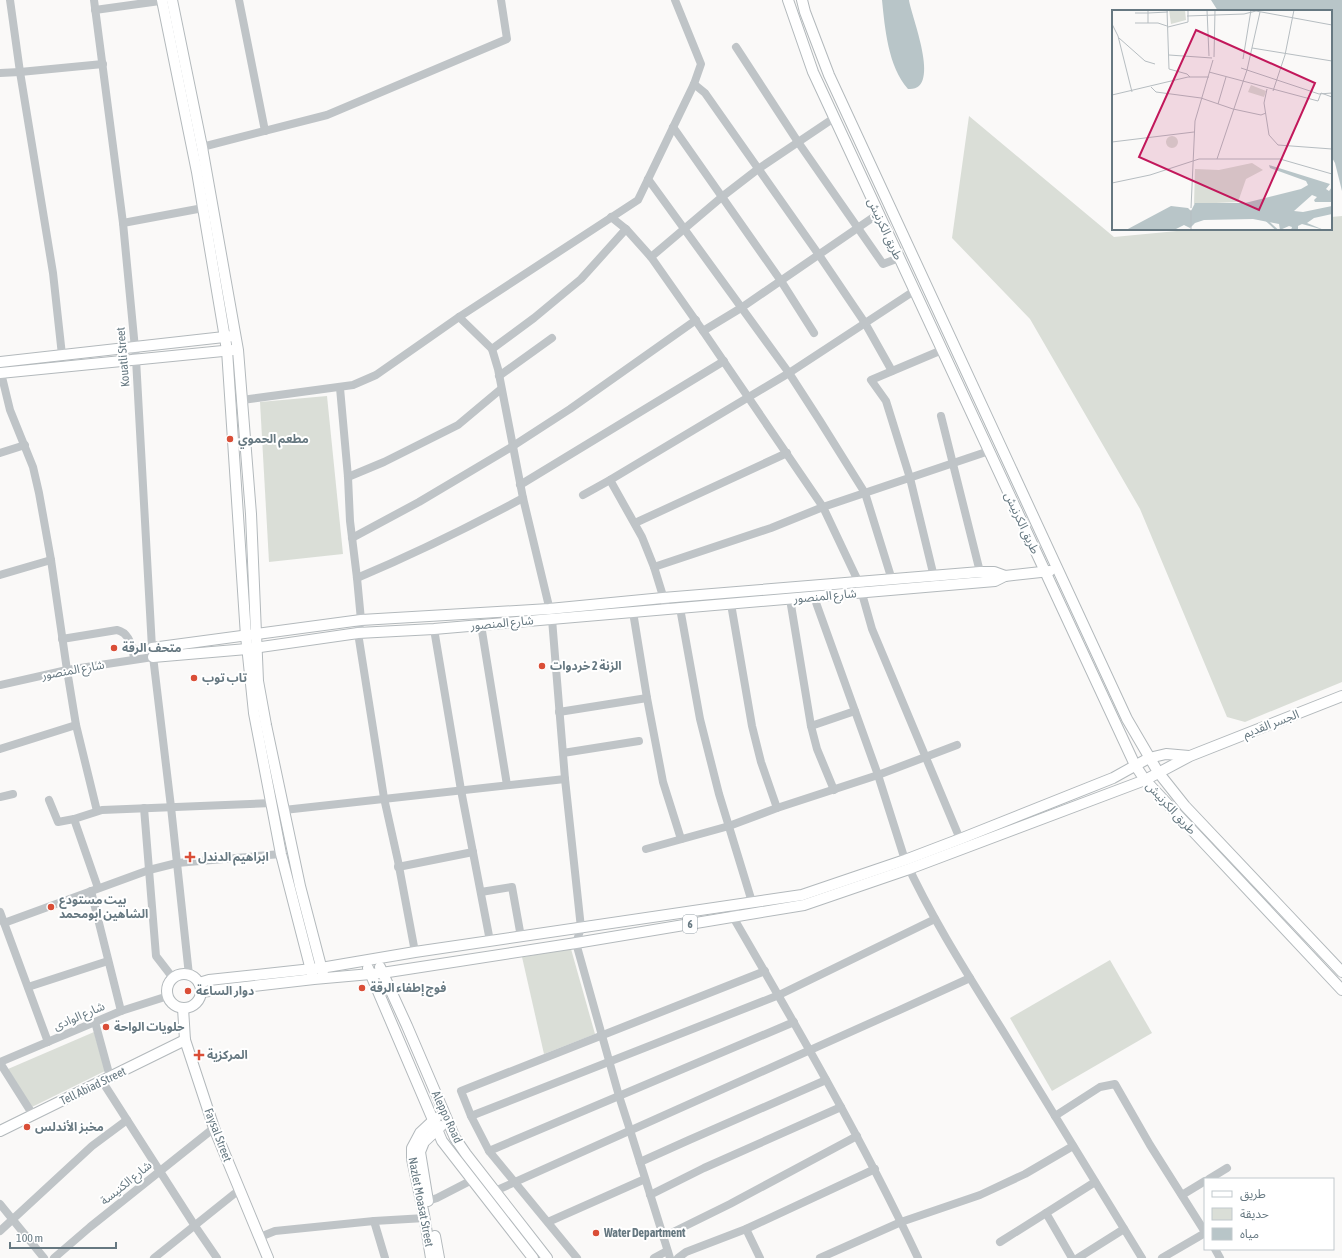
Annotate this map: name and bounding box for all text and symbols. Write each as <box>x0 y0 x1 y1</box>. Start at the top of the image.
inset map <box>1112 10 1332 230</box>
street label: طريق الكرنيش <box>864 196 905 263</box>
street label: Kouatli Street <box>113 326 133 388</box>
place label: مطعم الحموي <box>238 432 309 449</box>
marker: مطعم الحموي <box>225 434 235 444</box>
street label: طريق الكرنيش <box>1001 490 1042 557</box>
street label: شارع المنصور <box>792 586 857 608</box>
street label: شارع المنصور <box>469 613 534 635</box>
place label: متحف الرقة <box>122 641 181 655</box>
marker: متحف الرقة <box>109 643 119 653</box>
street label: شارع المنصور <box>40 658 106 685</box>
place label: الزنة 2 خردوات <box>550 659 622 673</box>
marker: الزنة 2 خردوات <box>537 661 547 671</box>
place label: تاب توب <box>202 671 248 685</box>
marker: تاب توب <box>189 673 199 683</box>
street label: الجسر القديم <box>1241 707 1302 743</box>
street label: طريق الكرنيش <box>1142 779 1199 838</box>
place label: ابراهيم الدندل <box>198 850 269 866</box>
marker: ابراهيم الدندل <box>185 852 195 862</box>
place label: بيت مستودع الشاهين ابومحمد <box>59 893 148 921</box>
marker: بيت مستودع الشاهين ابومحمد <box>46 902 56 912</box>
road number: 6 <box>683 915 697 933</box>
place label: فوج إطفاء الرقة <box>370 981 446 997</box>
marker: فوج إطفاء الرقة <box>357 983 367 993</box>
place label: دوار الساعة <box>196 984 254 998</box>
marker: دوار الساعة <box>183 986 193 996</box>
street label: شارع الوادى <box>51 999 108 1035</box>
place label: حلويات الواحة <box>114 1020 185 1034</box>
marker: حلويات الواحة <box>101 1022 111 1032</box>
place label: المركزية <box>207 1048 248 1062</box>
marker: المركزية <box>194 1050 204 1060</box>
street label: Tell Abiad Street <box>58 1064 129 1108</box>
street label: Aleppo Road <box>429 1089 465 1145</box>
street label: Faysal Street <box>201 1106 235 1164</box>
place label: مخبز الأندلس <box>35 1120 104 1134</box>
marker: مخبز الأندلس <box>22 1122 32 1132</box>
street label: Nazlet Moasat Street <box>405 1156 437 1249</box>
street label: شارع الكنيسة <box>98 1158 156 1209</box>
legend <box>1204 1178 1334 1250</box>
text: طريق <box>1240 1187 1266 1202</box>
text: حديقة <box>1240 1207 1269 1221</box>
scale bar <box>10 1224 116 1250</box>
place label: Water Department <box>603 1226 686 1240</box>
text: مياه <box>1240 1227 1259 1241</box>
marker: Water Department <box>591 1228 601 1238</box>
text: 100 m <box>16 1231 43 1245</box>

